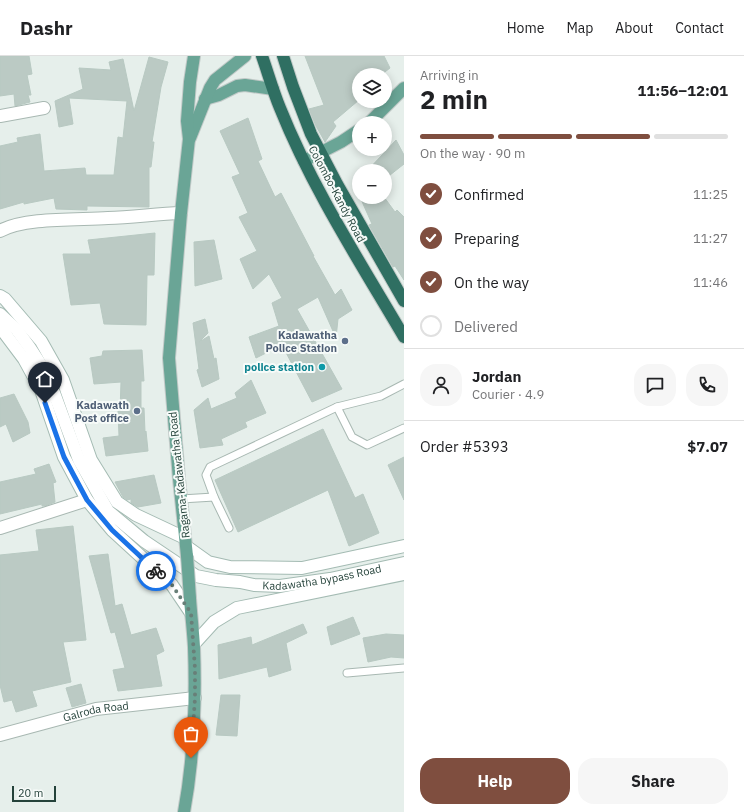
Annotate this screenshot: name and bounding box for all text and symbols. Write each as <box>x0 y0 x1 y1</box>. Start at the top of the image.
text: Dashr <box>20 16 73 40</box>
text: Home <box>507 19 544 37</box>
text: Map <box>566 19 593 37</box>
text: About <box>615 19 653 37</box>
text: Contact <box>675 19 724 37</box>
text: Arriving in <box>420 67 479 84</box>
map controls <box>352 68 392 204</box>
button: layers <box>352 68 392 108</box>
text: 11:56–12:01 <box>637 81 728 100</box>
text: 2 min <box>420 82 488 116</box>
button: + <box>352 116 392 156</box>
street label: Colombo-Kandy Road <box>306 143 368 245</box>
text: On the way · 90 m <box>420 145 525 162</box>
button: − <box>352 164 392 204</box>
icon: check <box>420 183 442 205</box>
text: Confirmed <box>454 185 524 204</box>
text: 11:25 <box>693 186 728 203</box>
icon: check <box>420 227 442 249</box>
text: Preparing <box>454 229 519 248</box>
text: 11:27 <box>693 230 728 247</box>
icon: check <box>420 271 442 293</box>
text: On the way <box>454 273 529 292</box>
text: 11:46 <box>693 274 728 291</box>
text: Delivered <box>454 317 518 336</box>
place label: Kadawatha Police Station <box>266 328 337 355</box>
marker: Kadawatha Police Station <box>340 336 350 346</box>
place label: police station <box>244 360 314 374</box>
pin <box>28 362 62 403</box>
marker: police station <box>317 362 327 372</box>
button: person <box>420 364 462 406</box>
button: chat <box>634 364 676 406</box>
button: phone <box>686 364 728 406</box>
text: Jordan <box>472 367 521 386</box>
icon: home <box>34 368 56 390</box>
text: Courier · 4.9 <box>472 386 544 403</box>
place label: Kadawath Post office <box>74 398 129 425</box>
marker: Kadawath Post office <box>132 406 142 416</box>
street label: Ragama-Kadawatha Road <box>165 411 193 539</box>
text: Order #5393 <box>420 437 509 456</box>
text: $7.07 <box>687 437 728 456</box>
courier <box>136 551 176 591</box>
icon: bike <box>145 560 167 582</box>
street label: Kadawatha bypass Road <box>262 561 383 593</box>
street label: Galroda Road <box>61 698 130 725</box>
pin <box>174 717 208 758</box>
icon: bag <box>180 723 202 745</box>
button: Help <box>420 758 570 804</box>
button: Share <box>578 758 728 804</box>
scale bar <box>12 784 56 803</box>
text: 20 m <box>18 786 43 800</box>

